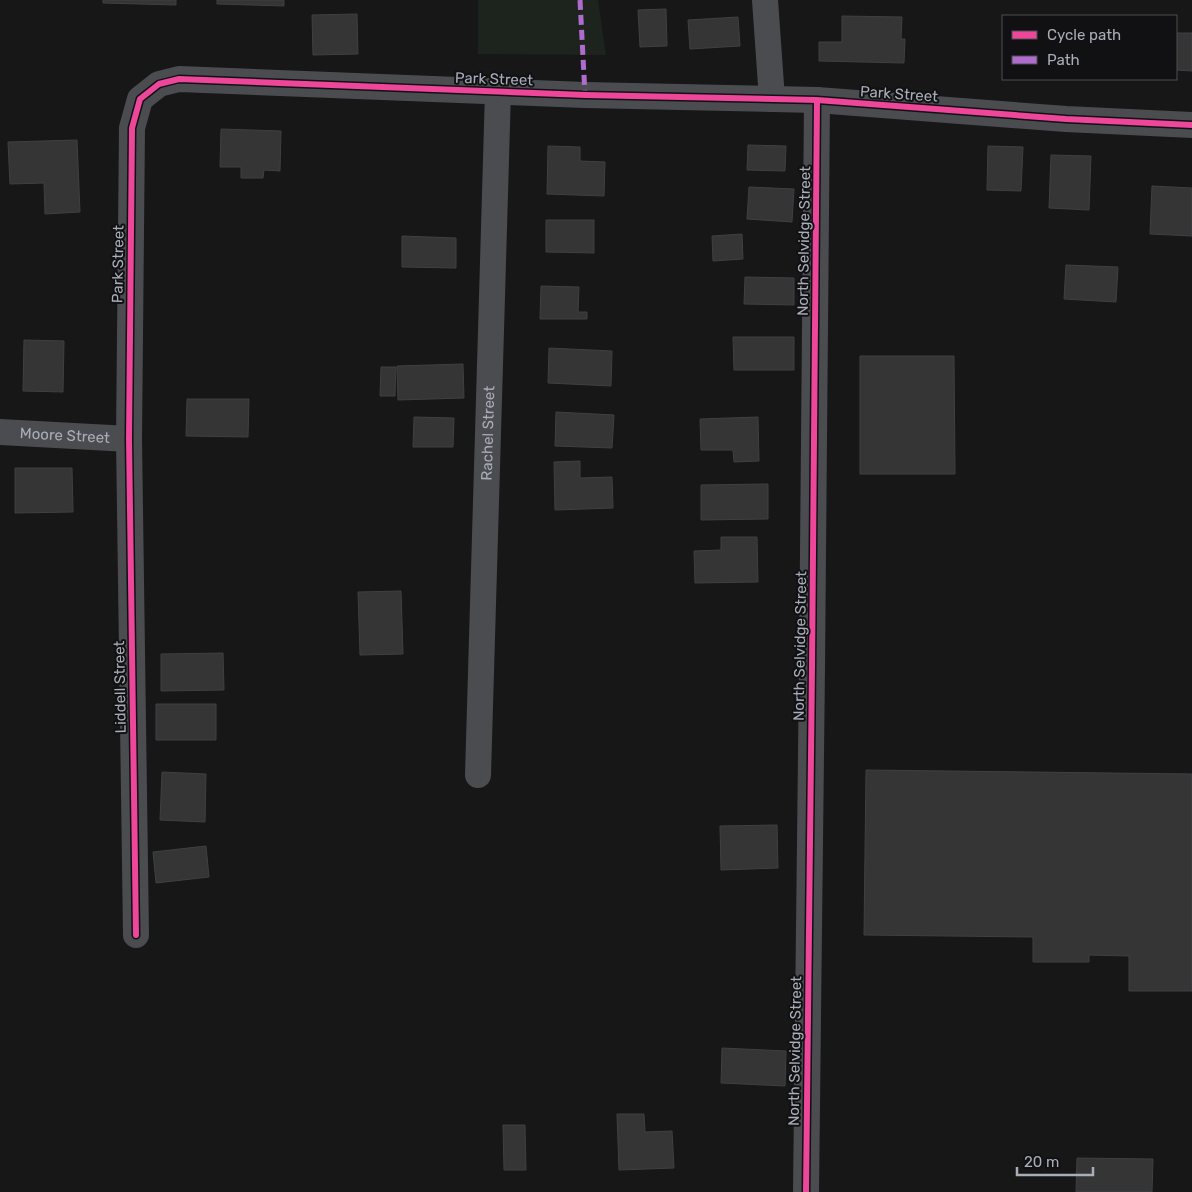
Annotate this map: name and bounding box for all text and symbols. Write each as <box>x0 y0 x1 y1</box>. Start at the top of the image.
legend <box>1002 15 1177 80</box>
text: Cycle path <box>1047 26 1121 44</box>
text: Path <box>1047 51 1080 69</box>
street label: Park Street <box>455 69 533 89</box>
street label: Park Street <box>859 82 939 106</box>
street label: North Selvidge Street <box>794 166 814 316</box>
street label: Park Street <box>108 225 128 303</box>
street label: Rachel Street <box>478 385 498 481</box>
street label: Moore Street <box>19 424 111 447</box>
street label: North Selvidge Street <box>790 571 810 721</box>
street label: Liddell Street <box>110 640 130 733</box>
street label: North Selvidge Street <box>785 976 805 1126</box>
scale bar <box>1017 1144 1093 1176</box>
text: 20 m <box>1024 1153 1059 1171</box>

